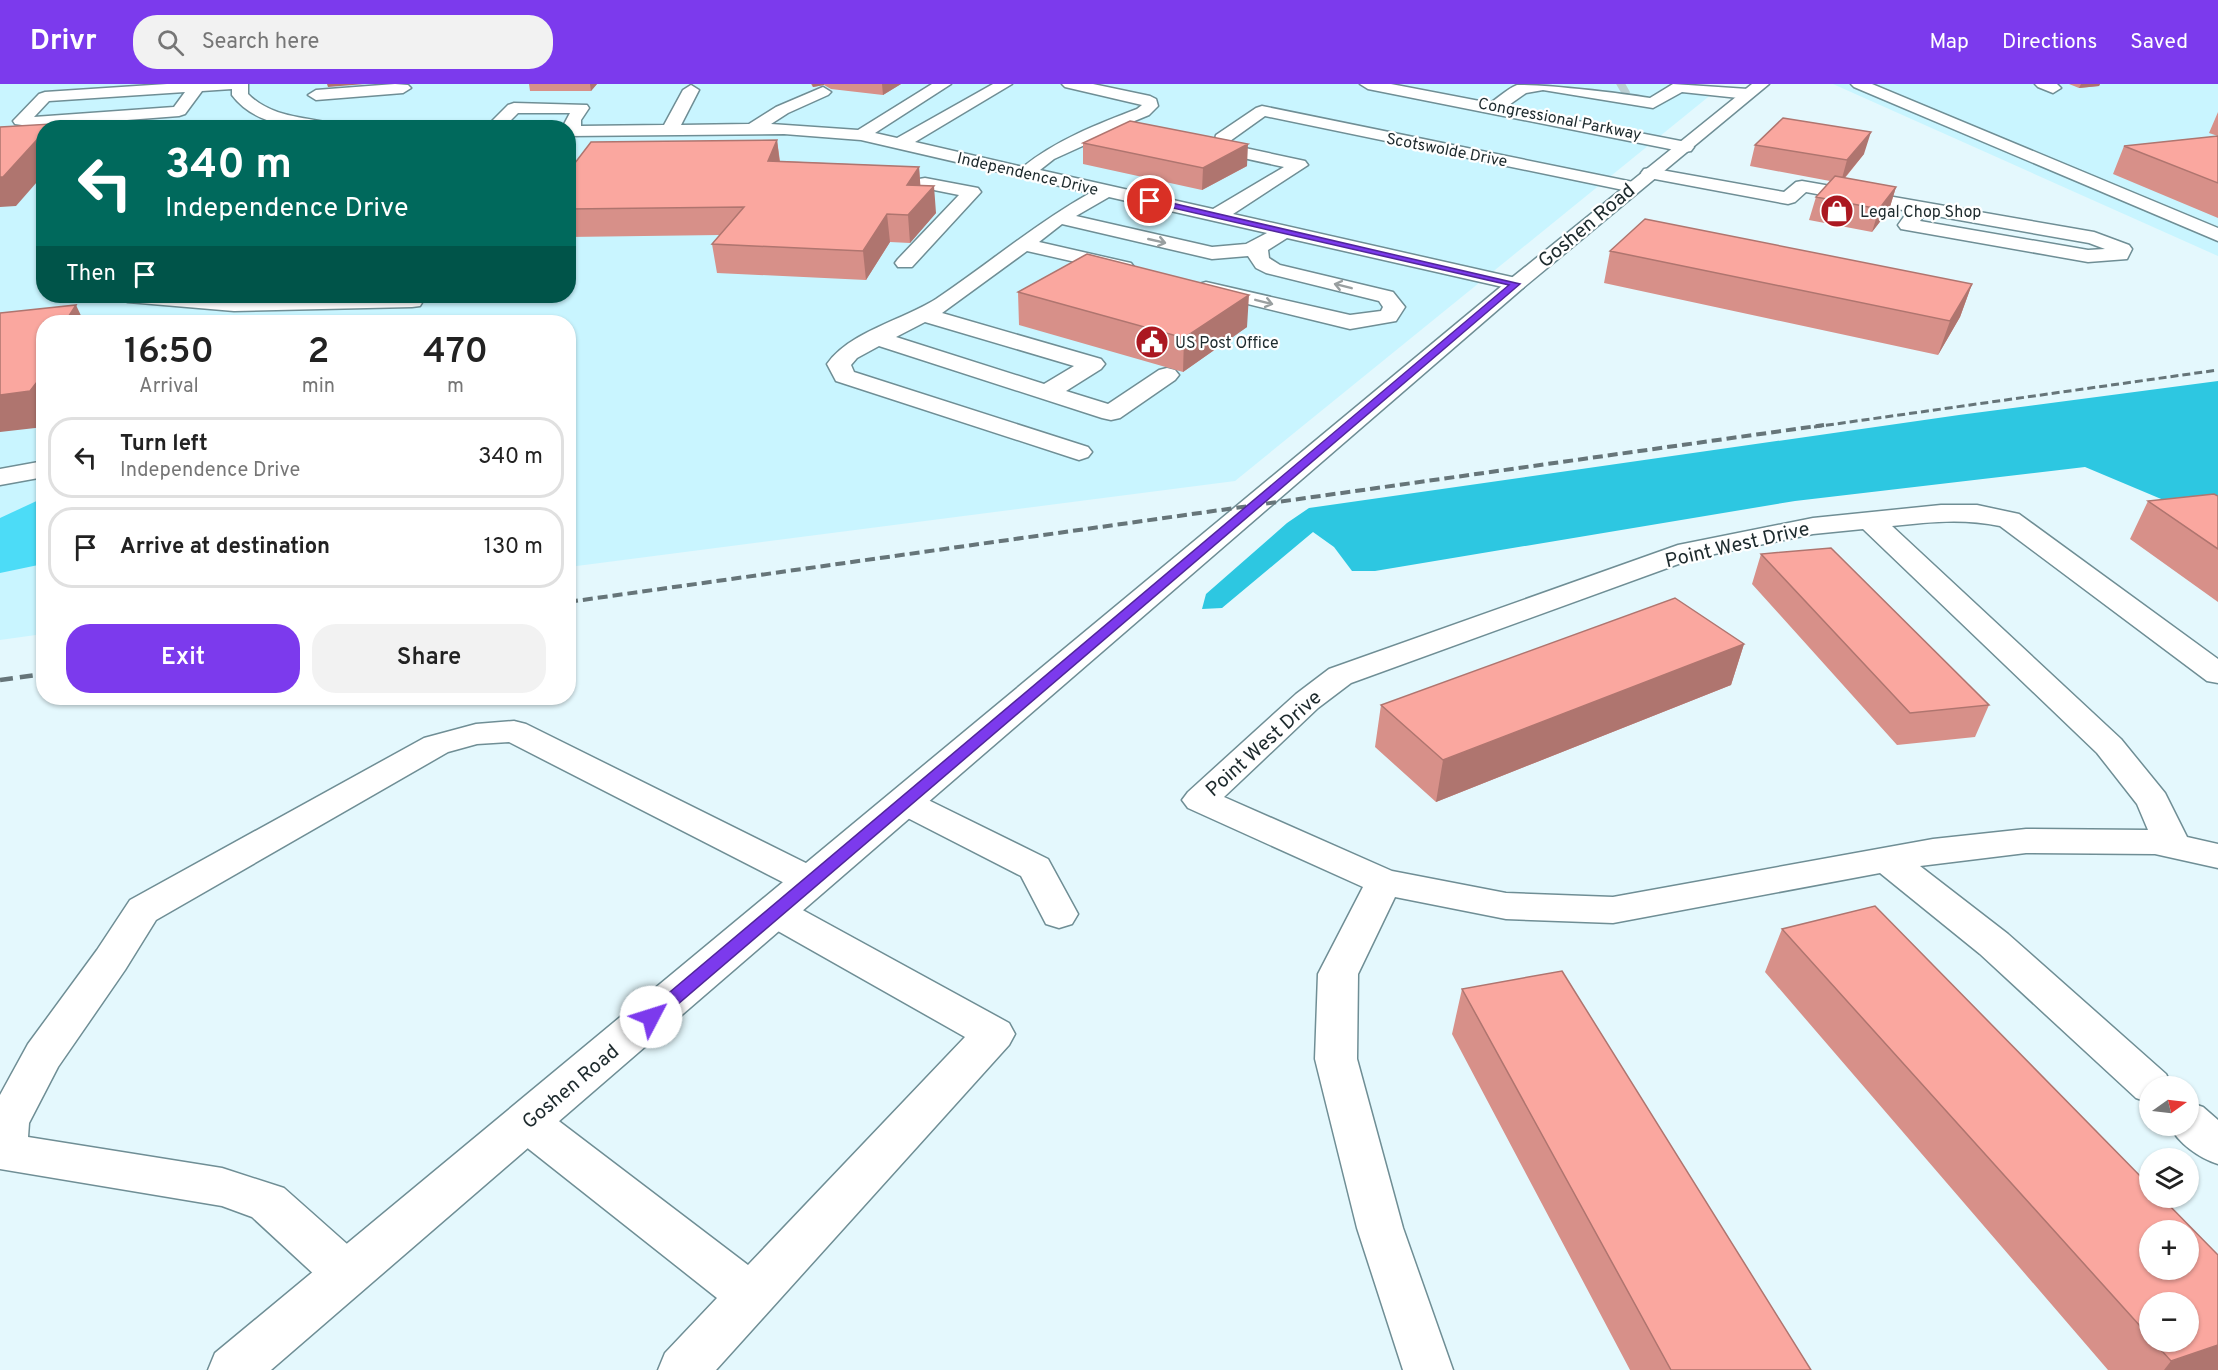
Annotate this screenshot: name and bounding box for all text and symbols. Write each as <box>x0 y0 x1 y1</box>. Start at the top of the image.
search box <box>133 15 553 69</box>
text: Drivr <box>30 24 97 60</box>
icon: search <box>154 26 187 59</box>
text: Search here <box>202 29 319 56</box>
text: Map <box>1929 29 1969 56</box>
text: Directions <box>2002 29 2097 56</box>
text: Saved <box>2130 29 2188 56</box>
street label: Congressional Parkway <box>1476 94 1643 146</box>
street label: Scotswolde Drive <box>1384 129 1509 173</box>
text: 340 m <box>165 140 292 193</box>
icon: left <box>66 144 144 222</box>
street label: Independence Drive <box>955 149 1100 201</box>
pin <box>1124 175 1175 226</box>
street label: Goshen Road <box>1533 178 1641 275</box>
icon: arrive <box>1133 184 1166 217</box>
text: Independence Drive <box>165 192 408 226</box>
shop icon: Legal Chop Shop <box>1819 193 1855 229</box>
place label: Legal Chop Shop <box>1860 203 1981 223</box>
one-way arrow <box>1147 235 1166 247</box>
icon: arrive <box>128 258 161 291</box>
text: Then <box>66 261 116 288</box>
one-way arrow <box>1333 279 1352 291</box>
one-way arrow <box>1254 297 1273 309</box>
public building icon: US Post Office <box>1134 324 1170 360</box>
text: 16:50 <box>124 330 214 376</box>
text: 2 <box>307 330 329 376</box>
text: 470 <box>423 330 488 376</box>
place label: US Post Office <box>1175 334 1279 354</box>
text: Arrival <box>139 374 199 400</box>
text: min <box>302 374 335 400</box>
text: m <box>447 374 464 400</box>
text: Turn left <box>120 431 208 458</box>
icon: left <box>69 441 102 474</box>
text: 340 m <box>478 444 543 471</box>
text: Independence Drive <box>120 458 300 484</box>
street label: Point West Drive <box>1663 517 1812 575</box>
icon: arrive <box>69 531 102 564</box>
text: Arrive at destination <box>120 534 330 561</box>
text: 130 m <box>484 534 543 561</box>
button: Exit <box>66 624 300 693</box>
button: Share <box>312 624 546 693</box>
street label: Point West Drive <box>1201 685 1328 803</box>
position arrow <box>619 985 683 1049</box>
street label: Goshen Road <box>517 1039 625 1136</box>
north arrow <box>2139 1076 2199 1136</box>
map controls <box>2139 1076 2199 1352</box>
button: layers <box>2139 1148 2199 1208</box>
button: + <box>2139 1220 2199 1280</box>
button: − <box>2139 1292 2199 1352</box>

